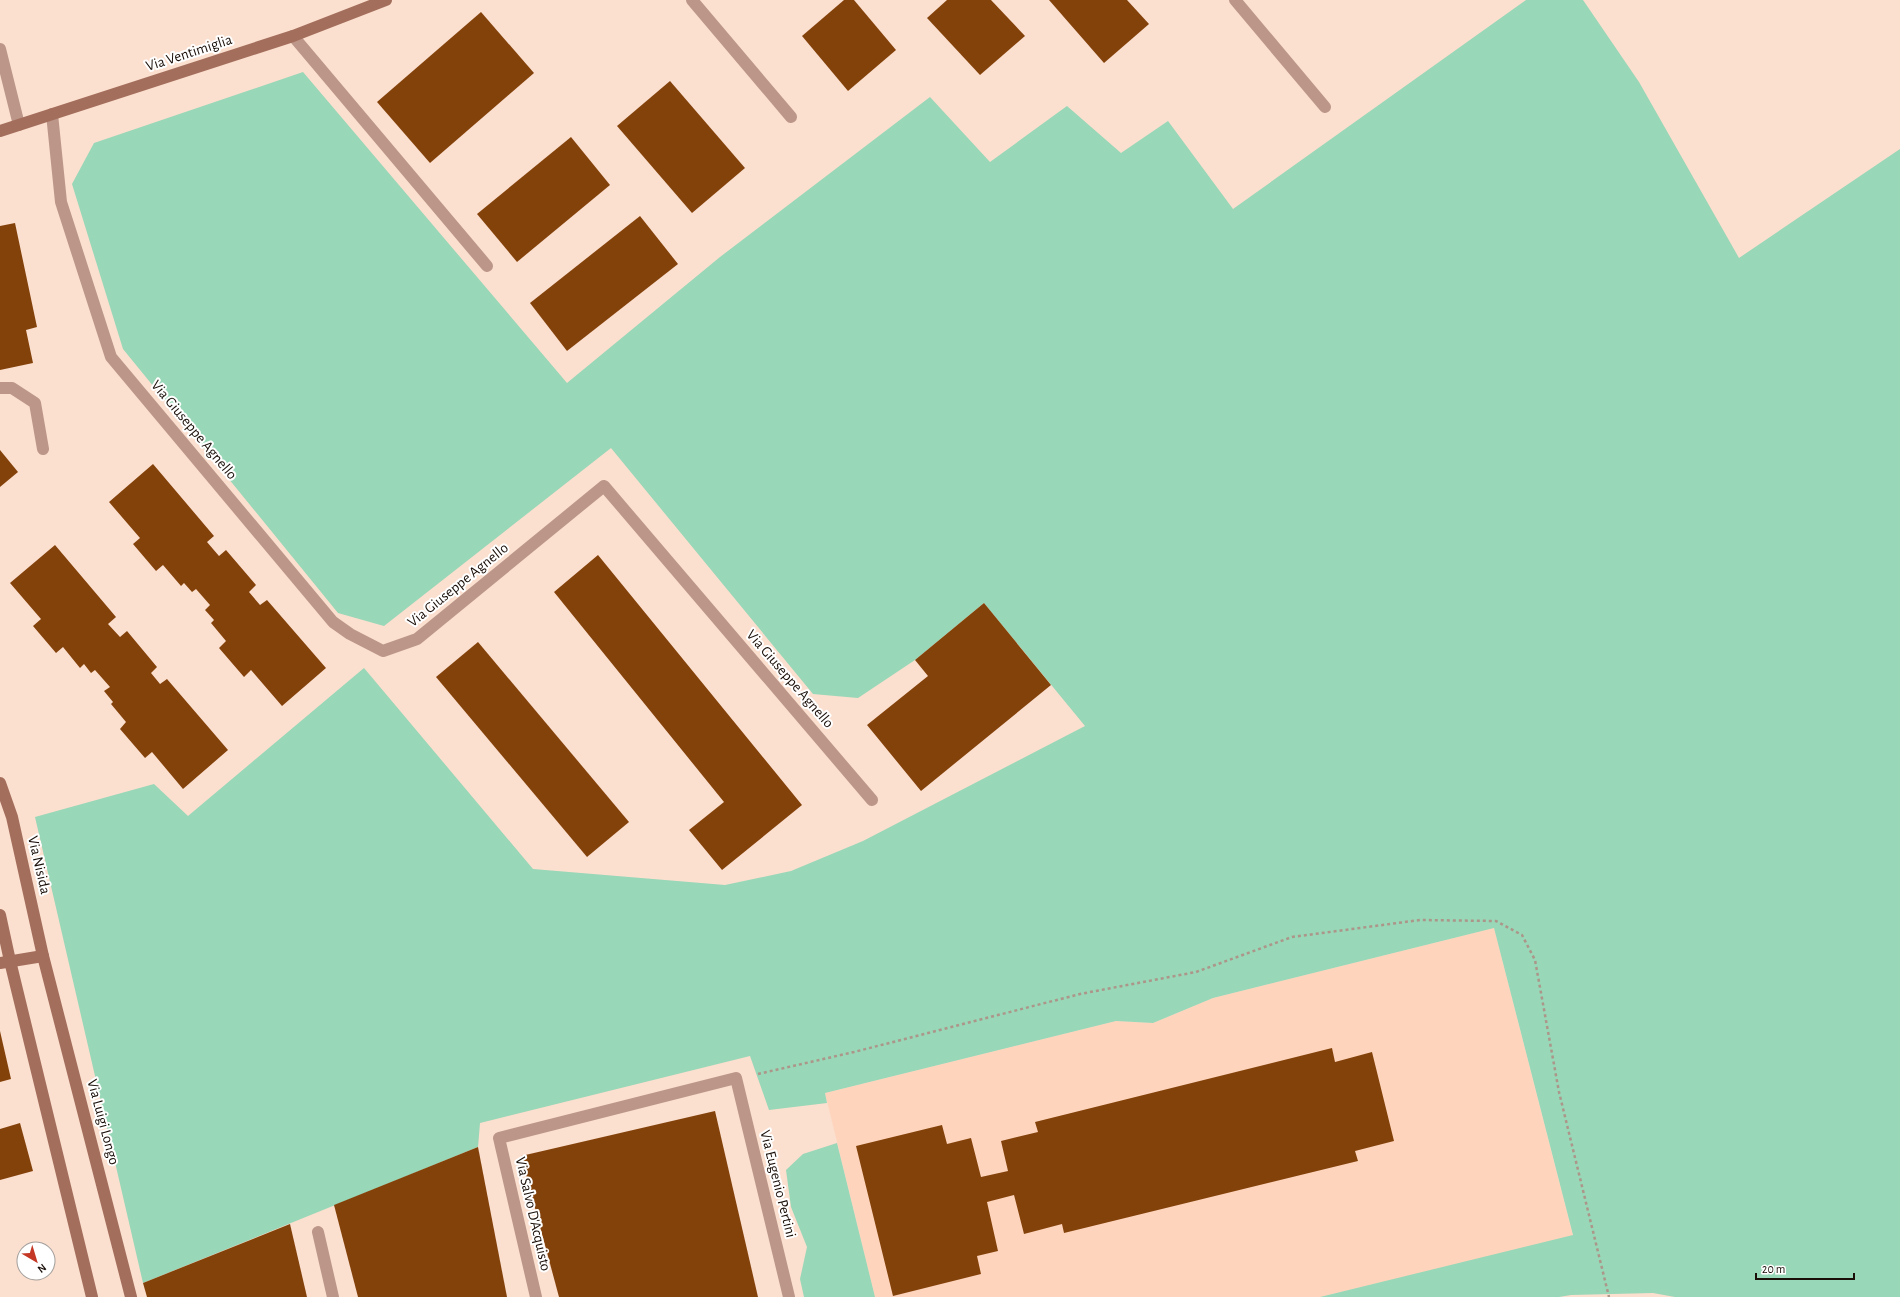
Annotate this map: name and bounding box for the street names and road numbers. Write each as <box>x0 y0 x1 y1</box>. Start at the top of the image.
street label: Via Ventimiglia <box>144 32 234 74</box>
street label: Via Giuseppe Agnello <box>148 378 240 482</box>
street label: Via Giuseppe Agnello <box>405 540 511 630</box>
street label: Via Giuseppe Agnello <box>744 627 836 731</box>
street label: Via Nisida <box>25 834 53 896</box>
street label: Via Luigi Longo <box>84 1078 122 1166</box>
street label: Via Eugenio Pertini <box>757 1129 799 1239</box>
street label: Via Salvo D'Acquisto <box>513 1156 553 1272</box>

